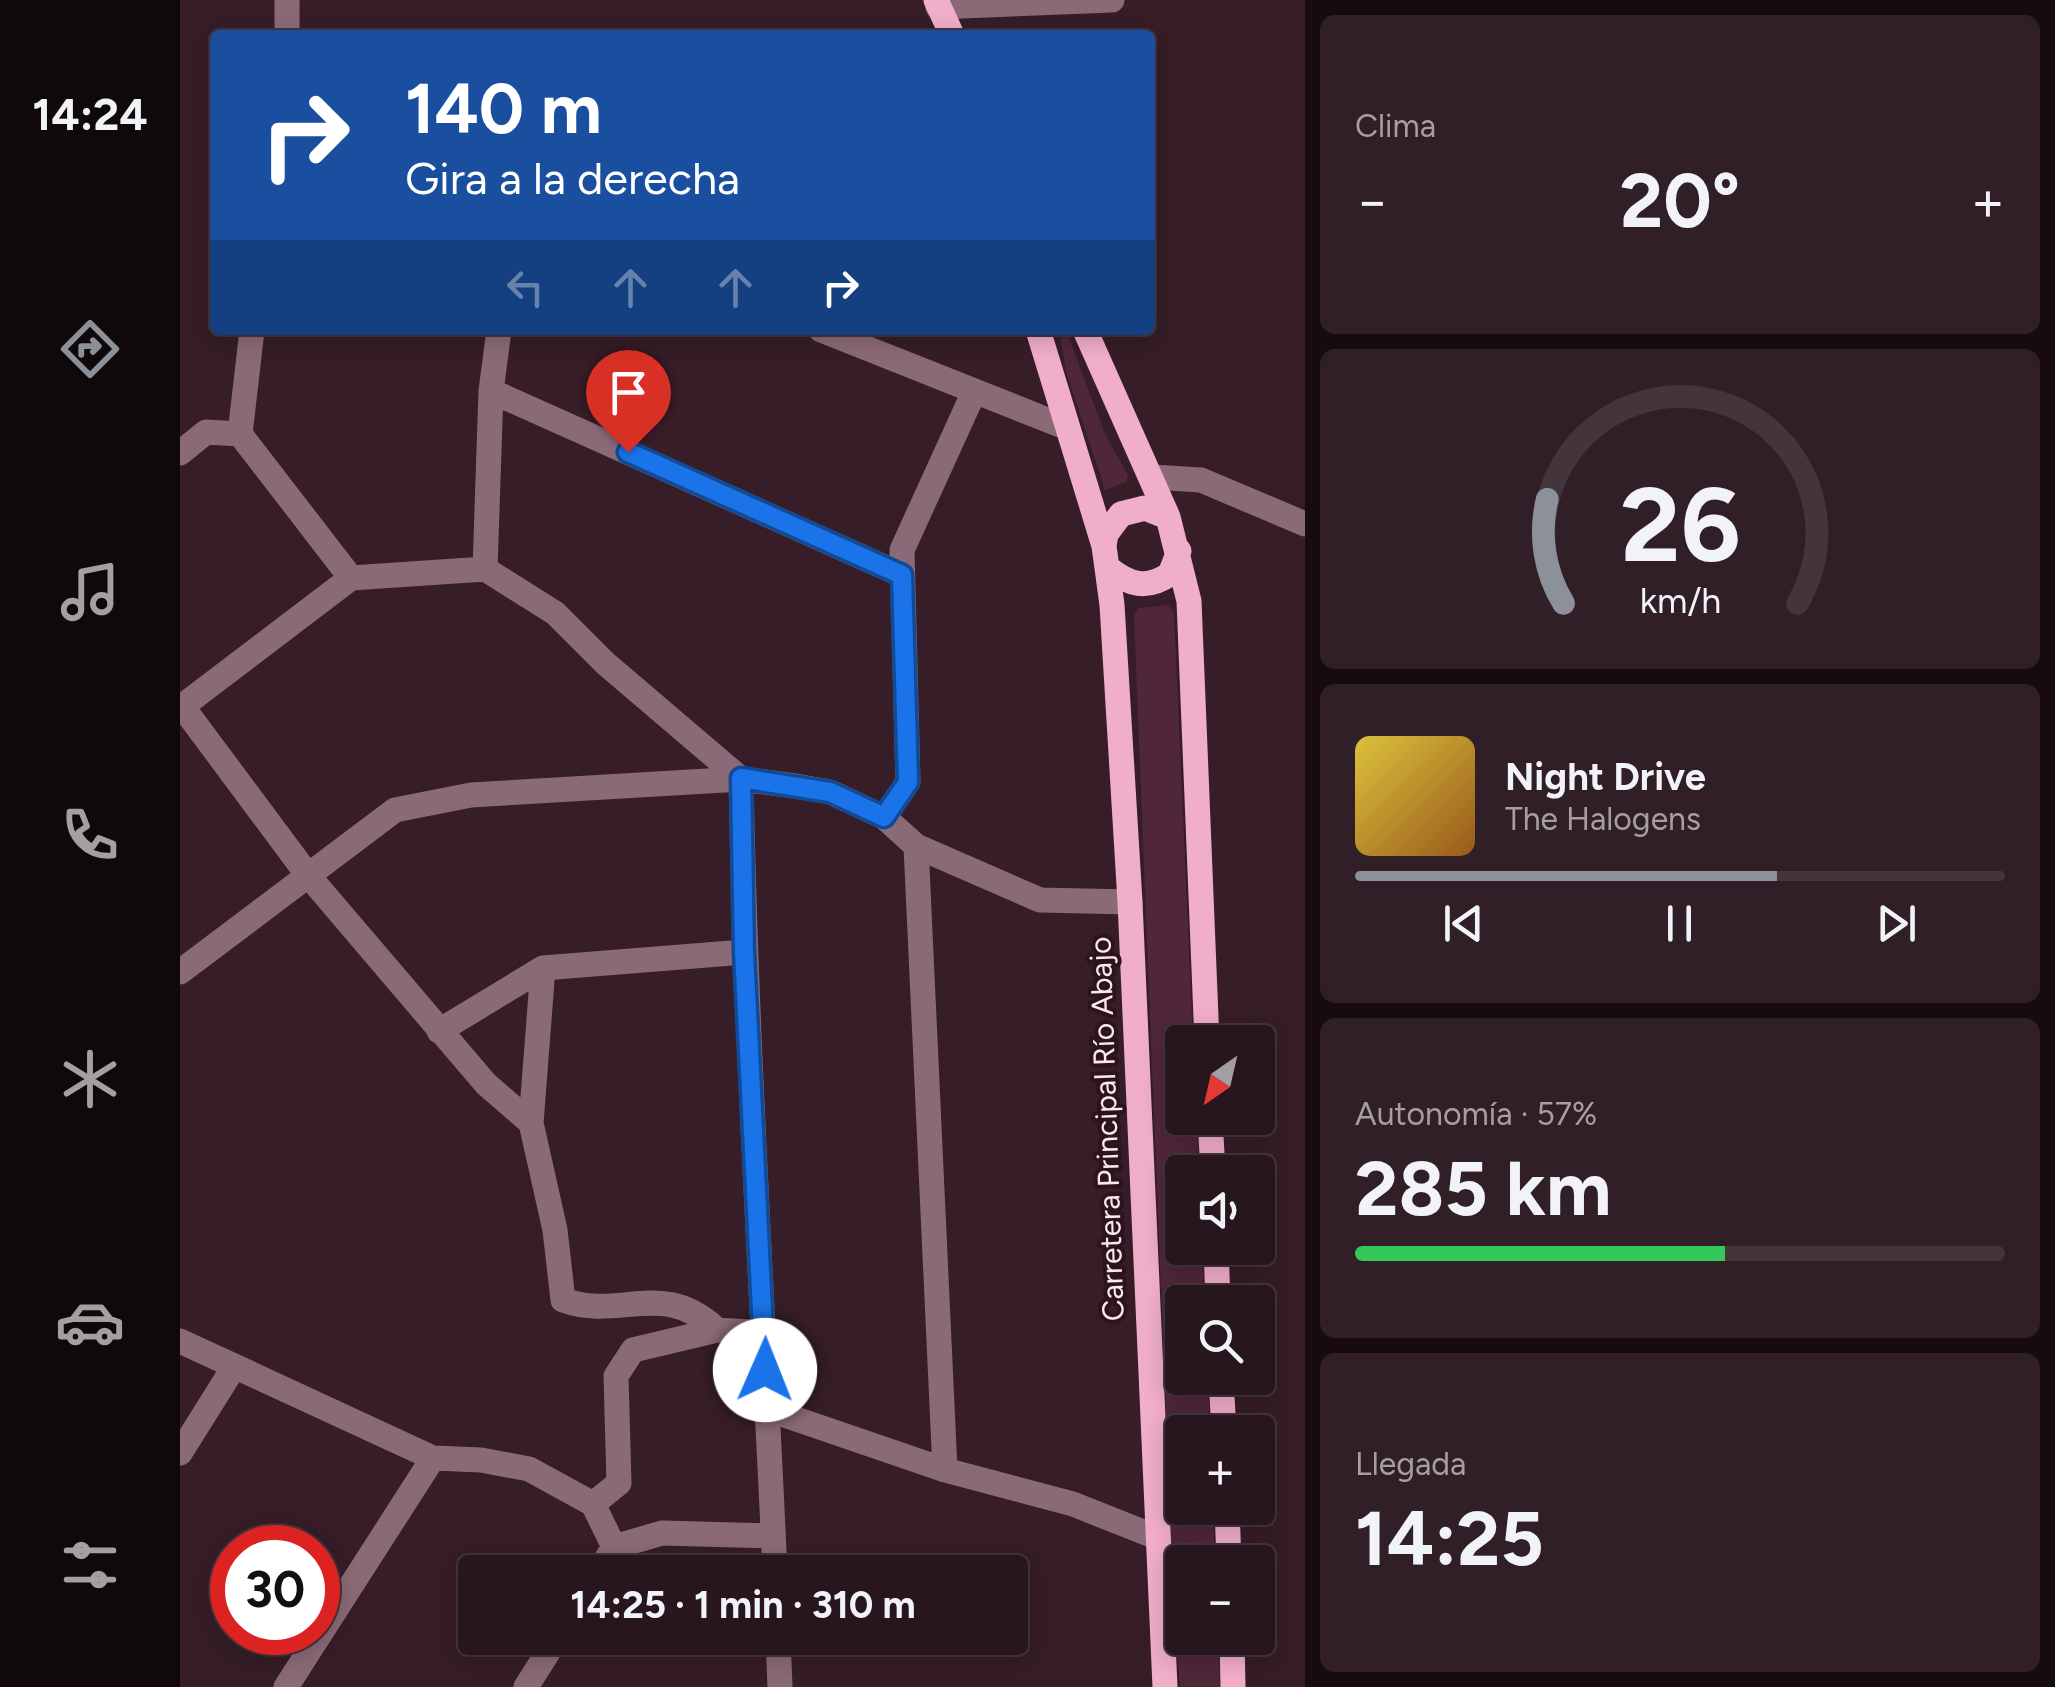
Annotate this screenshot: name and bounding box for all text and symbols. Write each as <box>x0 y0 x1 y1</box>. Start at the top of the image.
text: 140 m <box>405 66 602 151</box>
icon: right <box>240 70 370 200</box>
text: 14:24 <box>32 87 148 141</box>
text: Clima <box>1355 107 1436 145</box>
text: Gira a la derecha <box>405 151 740 205</box>
text: 20° <box>1620 156 1740 246</box>
text: − <box>1355 168 1389 234</box>
text: + <box>1971 168 2005 234</box>
icon: left <box>498 260 553 315</box>
icon: ahead <box>603 260 658 315</box>
icon: ahead <box>708 260 763 315</box>
icon: right <box>813 260 868 315</box>
icon: directions <box>55 314 125 384</box>
pin <box>586 350 671 453</box>
icon: arrive <box>601 365 656 420</box>
text: 26 <box>1620 462 1740 587</box>
icon: music <box>55 557 125 627</box>
text: km/h <box>1639 579 1721 622</box>
text: Night Drive <box>1505 754 1706 800</box>
icon: phone <box>55 800 125 870</box>
text: The Halogens <box>1505 800 1701 838</box>
icon: previous <box>1436 896 1491 951</box>
icon: pause <box>1652 896 1707 951</box>
icon: next <box>1869 896 1924 951</box>
street label: Carretera Principal Río Abajo <box>1081 936 1132 1322</box>
north arrow <box>1165 1025 1275 1135</box>
map controls <box>1165 1025 1275 1655</box>
icon: climate <box>55 1044 125 1114</box>
text: Autonomía · 57% <box>1355 1095 1597 1133</box>
text: 285 km <box>1355 1144 1612 1234</box>
button: sound <box>1165 1155 1275 1265</box>
button: search <box>1165 1285 1275 1395</box>
icon: car <box>55 1287 125 1357</box>
position arrow <box>713 1318 817 1422</box>
button: + <box>1165 1415 1275 1525</box>
text: Llegada <box>1355 1445 1466 1483</box>
text: 14:25 <box>1355 1494 1544 1584</box>
speed limit sign: 30 <box>210 1525 340 1655</box>
icon: filters <box>55 1530 125 1600</box>
button: − <box>1165 1545 1275 1655</box>
text: 14:25 · 1 min · 310 m <box>570 1582 916 1628</box>

